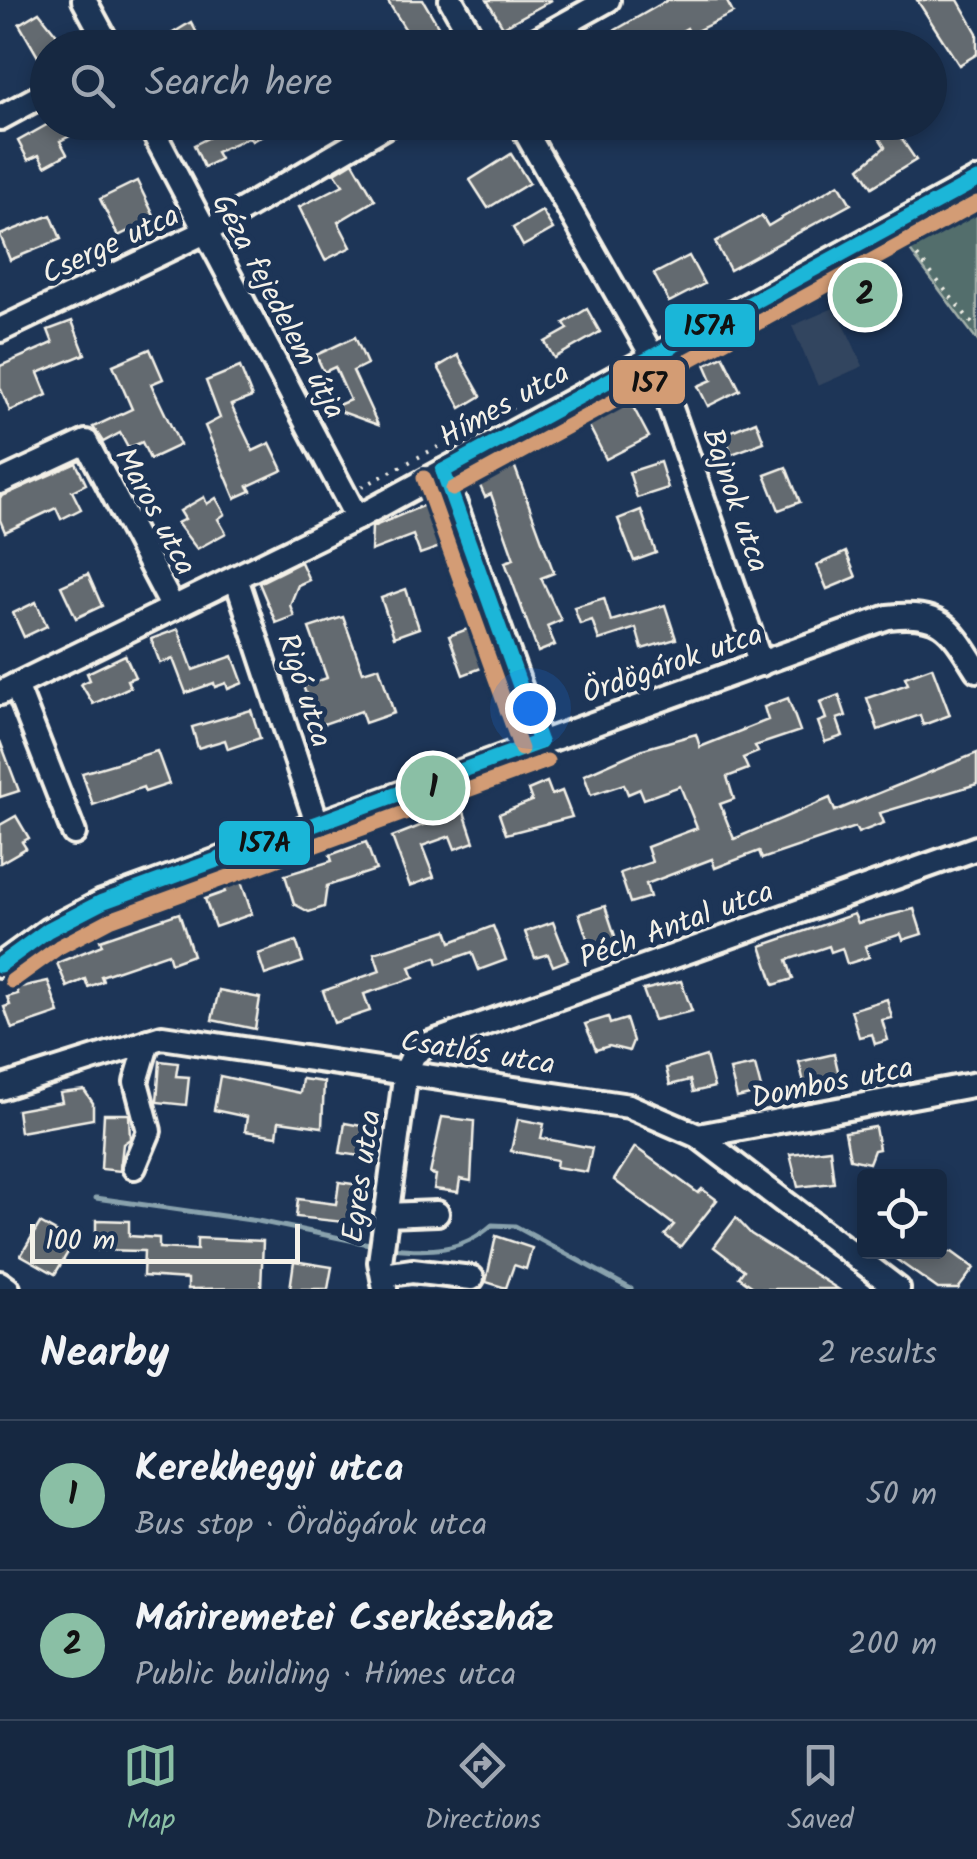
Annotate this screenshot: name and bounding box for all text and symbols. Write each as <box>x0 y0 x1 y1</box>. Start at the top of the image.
search box <box>30 30 947 140</box>
text: Search here <box>145 55 332 115</box>
icon: search <box>65 58 120 113</box>
street label: Géza fejedelem útja <box>197 185 357 428</box>
street label: Cserge utca <box>34 193 188 299</box>
pin: 2 <box>832 258 898 332</box>
line badge: 157A <box>663 302 757 349</box>
text: 157A <box>683 305 737 350</box>
street label: Hímes utca <box>431 350 579 461</box>
line badge: 157 <box>611 358 687 406</box>
text: 157 <box>631 362 668 407</box>
street label: Bajnok utca <box>687 422 781 579</box>
street label: Maros utca <box>100 439 208 585</box>
street label: Ördögárok utca <box>576 612 770 718</box>
street label: Rigó utca <box>262 627 344 754</box>
your location <box>505 683 556 734</box>
pin: 1 <box>400 750 466 826</box>
line badge: 157A <box>217 819 312 867</box>
text: 157A <box>238 822 292 867</box>
street label: Péch Antal utca <box>573 869 781 983</box>
street label: Csatlós utca <box>397 1018 558 1090</box>
street label: Dombos utca <box>747 1045 918 1123</box>
street label: Egres utca <box>330 1107 396 1246</box>
map controls <box>857 1169 947 1259</box>
button: locate <box>857 1169 947 1259</box>
scale bar <box>30 1219 300 1264</box>
text: 100 m <box>45 1219 115 1264</box>
text: Nearby <box>40 1321 169 1388</box>
text: 2 results <box>818 1329 937 1380</box>
text: Kerekhegyi utca <box>135 1440 404 1500</box>
text: 1 <box>68 1470 77 1521</box>
text: 50 m <box>866 1470 937 1521</box>
text: Bus stop · Ördögárok utca <box>135 1500 487 1551</box>
text: Máriremetei Cserkészház <box>135 1590 554 1650</box>
text: 2 <box>63 1620 82 1671</box>
text: 200 m <box>848 1620 937 1671</box>
text: Public building · Hímes utca <box>135 1650 516 1701</box>
tab: Map <box>123 1738 178 1843</box>
tab: Directions <box>425 1738 541 1843</box>
tab: Saved <box>787 1738 854 1843</box>

